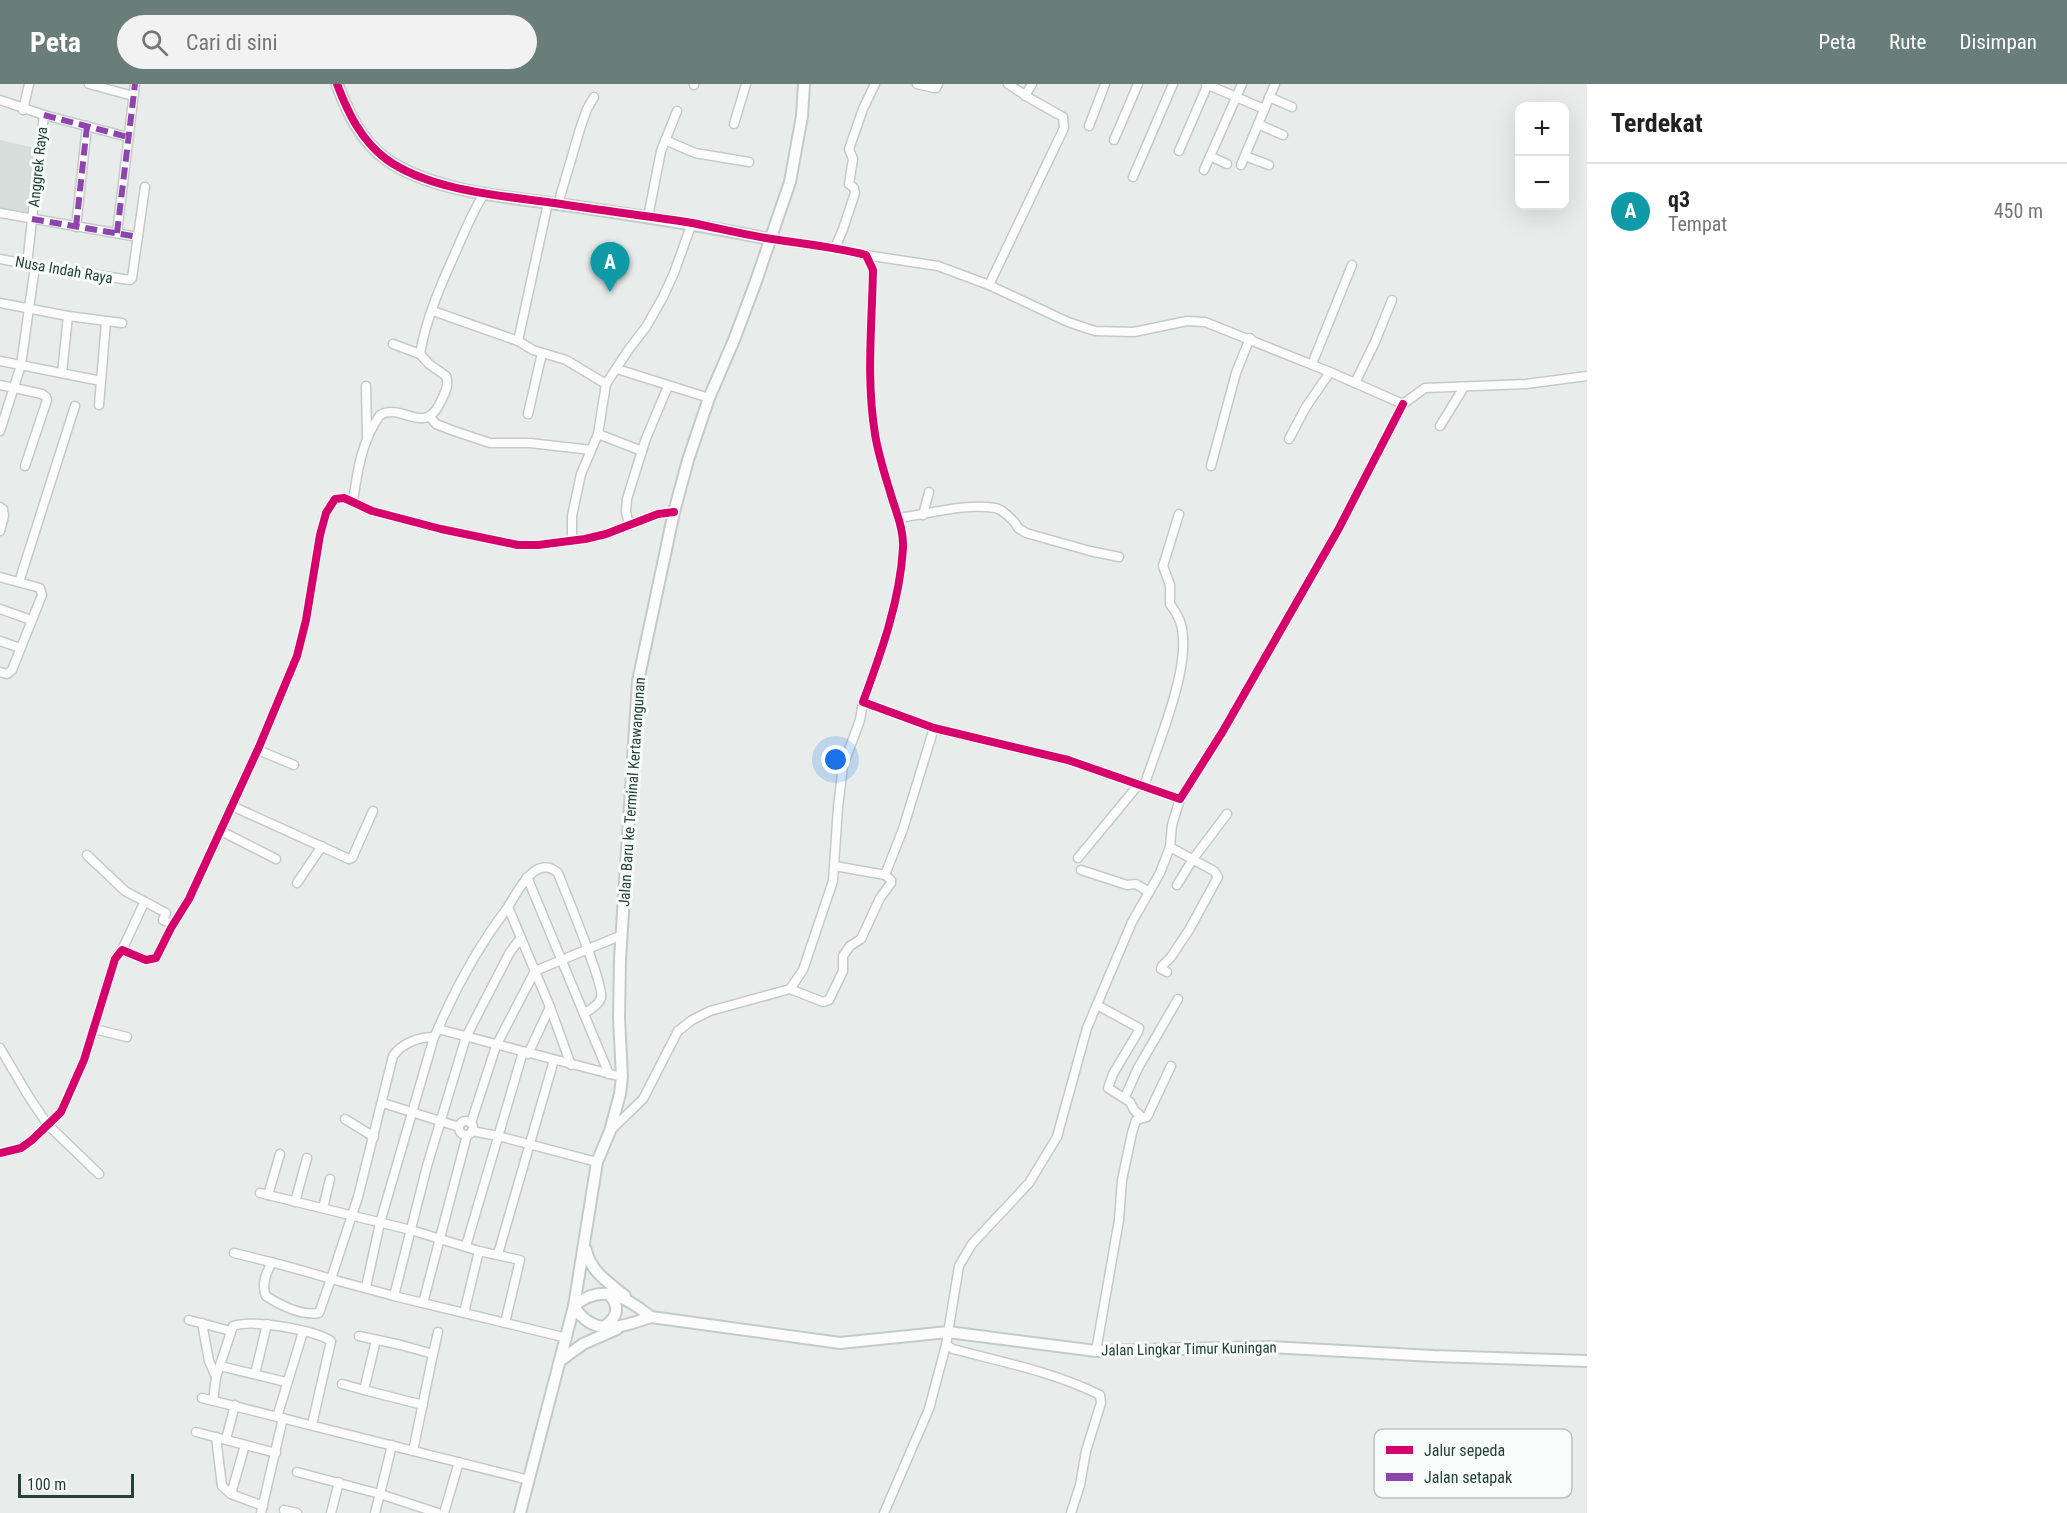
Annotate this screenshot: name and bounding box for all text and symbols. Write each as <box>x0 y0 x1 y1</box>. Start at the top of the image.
search box <box>117 15 537 69</box>
text: Peta <box>30 26 81 59</box>
icon: search <box>138 26 171 59</box>
text: Cari di sini <box>186 30 278 55</box>
text: Peta <box>1818 30 1856 54</box>
text: Rute <box>1889 30 1926 54</box>
text: Disimpan <box>1959 30 2037 54</box>
map controls <box>1515 102 1569 210</box>
button: + <box>1515 102 1569 156</box>
text: Terdekat <box>1611 108 1703 138</box>
street label: Anggrek Raya <box>25 126 51 208</box>
button: − <box>1515 156 1569 210</box>
text: q3 <box>1668 187 1690 212</box>
text: A <box>1625 199 1636 223</box>
text: 450 m <box>1994 199 2043 223</box>
text: Tempat <box>1668 212 1727 236</box>
pin: A <box>590 242 630 292</box>
street label: Nusa Indah Raya <box>14 253 114 287</box>
street label: Jalan Baru ke Terminal Kertawangunan <box>615 677 649 907</box>
your location <box>821 745 850 774</box>
street label: Jalan Lingkar Timur Kuningan <box>1101 1338 1277 1360</box>
legend <box>1374 1429 1572 1498</box>
text: Jalur sepeda <box>1424 1441 1505 1460</box>
text: Jalan setapak <box>1424 1468 1513 1487</box>
scale bar <box>18 1471 134 1498</box>
text: 100 m <box>27 1475 66 1494</box>

